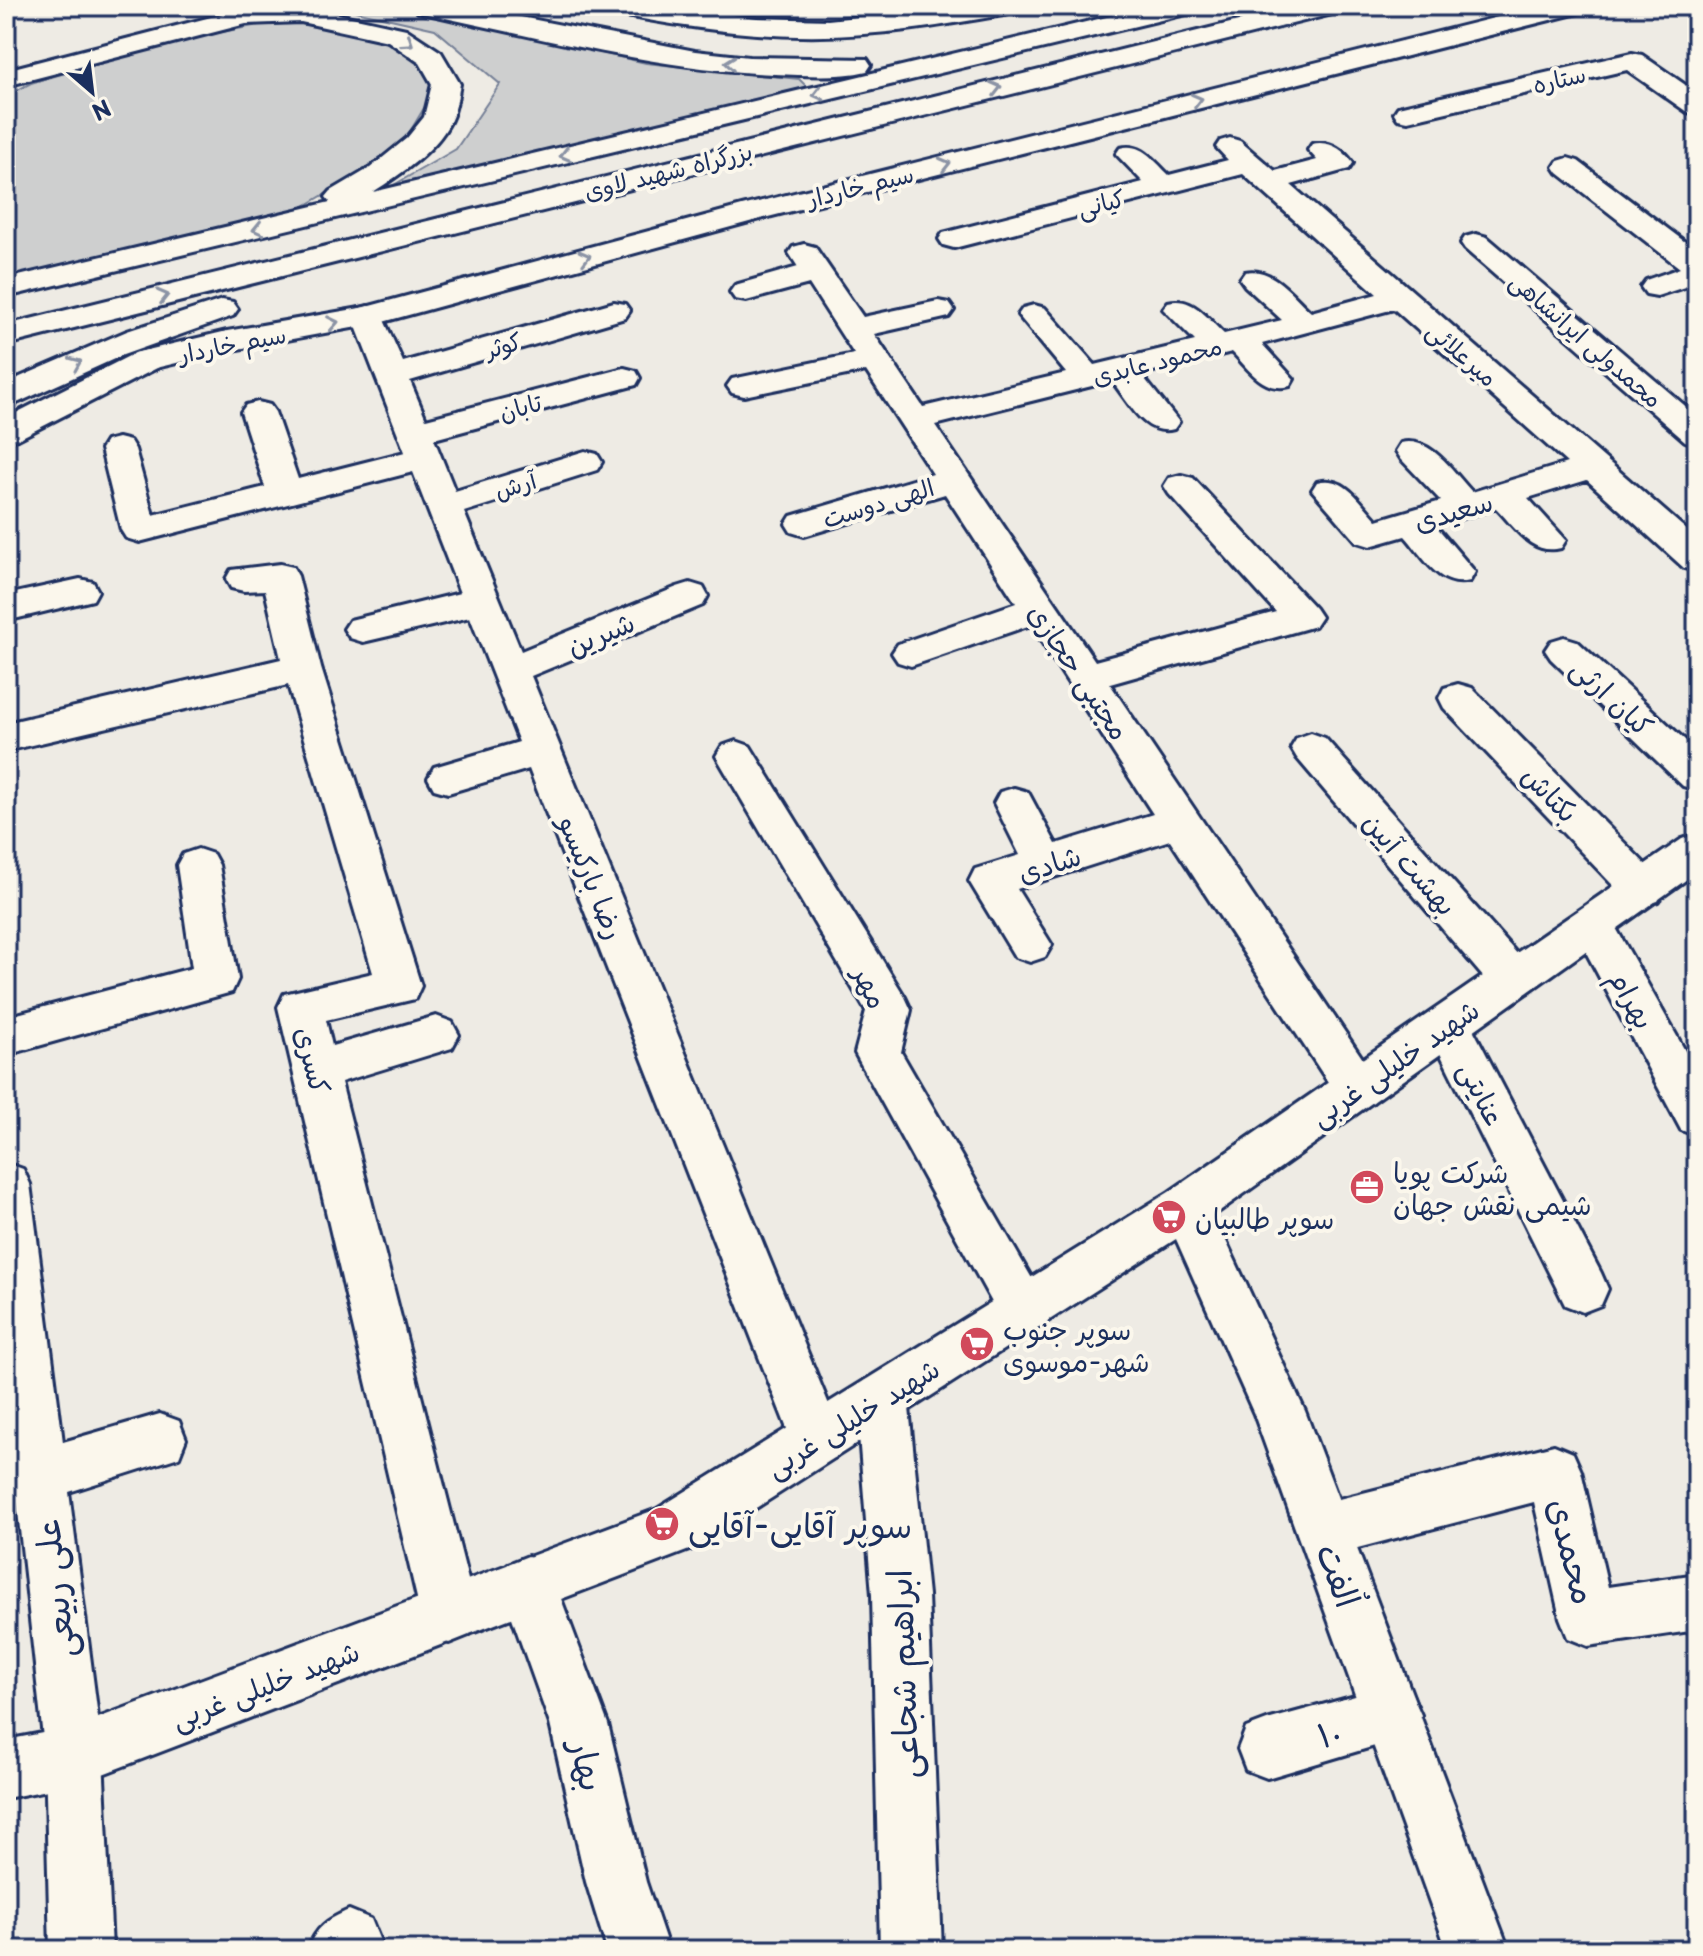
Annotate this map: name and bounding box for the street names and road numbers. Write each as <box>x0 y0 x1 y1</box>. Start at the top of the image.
street label: ستاره <box>1529 54 1589 102</box>
street label: بزرگراه شهید لاوی <box>580 132 756 208</box>
street label: سیم خاردار <box>801 154 918 218</box>
street label: کیانی <box>1074 179 1128 225</box>
street label: محمدولی ایرانشاهی <box>1503 262 1671 416</box>
street label: میرعلائی <box>1420 312 1506 394</box>
street label: سیم خاردار <box>173 315 289 373</box>
street label: کوثر <box>479 322 526 367</box>
street label: محمود عابدی <box>1089 327 1225 393</box>
street label: تابان <box>495 383 546 429</box>
street label: آرش <box>490 460 541 507</box>
street label: الهی دوست <box>818 468 938 536</box>
street label: سعیدی <box>1408 478 1498 542</box>
street label: مجتبی حجازی <box>1018 594 1142 748</box>
street label: شیرین <box>559 599 641 667</box>
street label: کیان ارثی <box>1562 646 1664 746</box>
street label: بکتاش <box>1513 754 1589 832</box>
street label: بهشت آیین <box>1354 801 1468 925</box>
street label: رضا بارکیسو <box>548 807 637 945</box>
street label: شادی <box>1012 833 1086 893</box>
street label: مهر <box>842 957 901 1016</box>
street label: بهرام <box>1597 962 1667 1037</box>
street label: شهید خلیلی غربی <box>1300 987 1488 1137</box>
street label: کسری <box>285 1022 343 1098</box>
street label: عنایتی <box>1449 1053 1517 1133</box>
street label: شهید خلیلی غربی <box>756 1346 948 1488</box>
street label: محمدی <box>1536 1492 1612 1610</box>
street label: علی ربیعی <box>19 1517 87 1661</box>
street label: اُلفت <box>1304 1536 1376 1615</box>
street label: ابراهیم شجاعی <box>871 1568 933 1780</box>
street label: شهید خلیلی غربی <box>165 1628 365 1740</box>
street label: ۱۰ <box>1311 1704 1347 1760</box>
street label: بهار <box>557 1731 620 1796</box>

